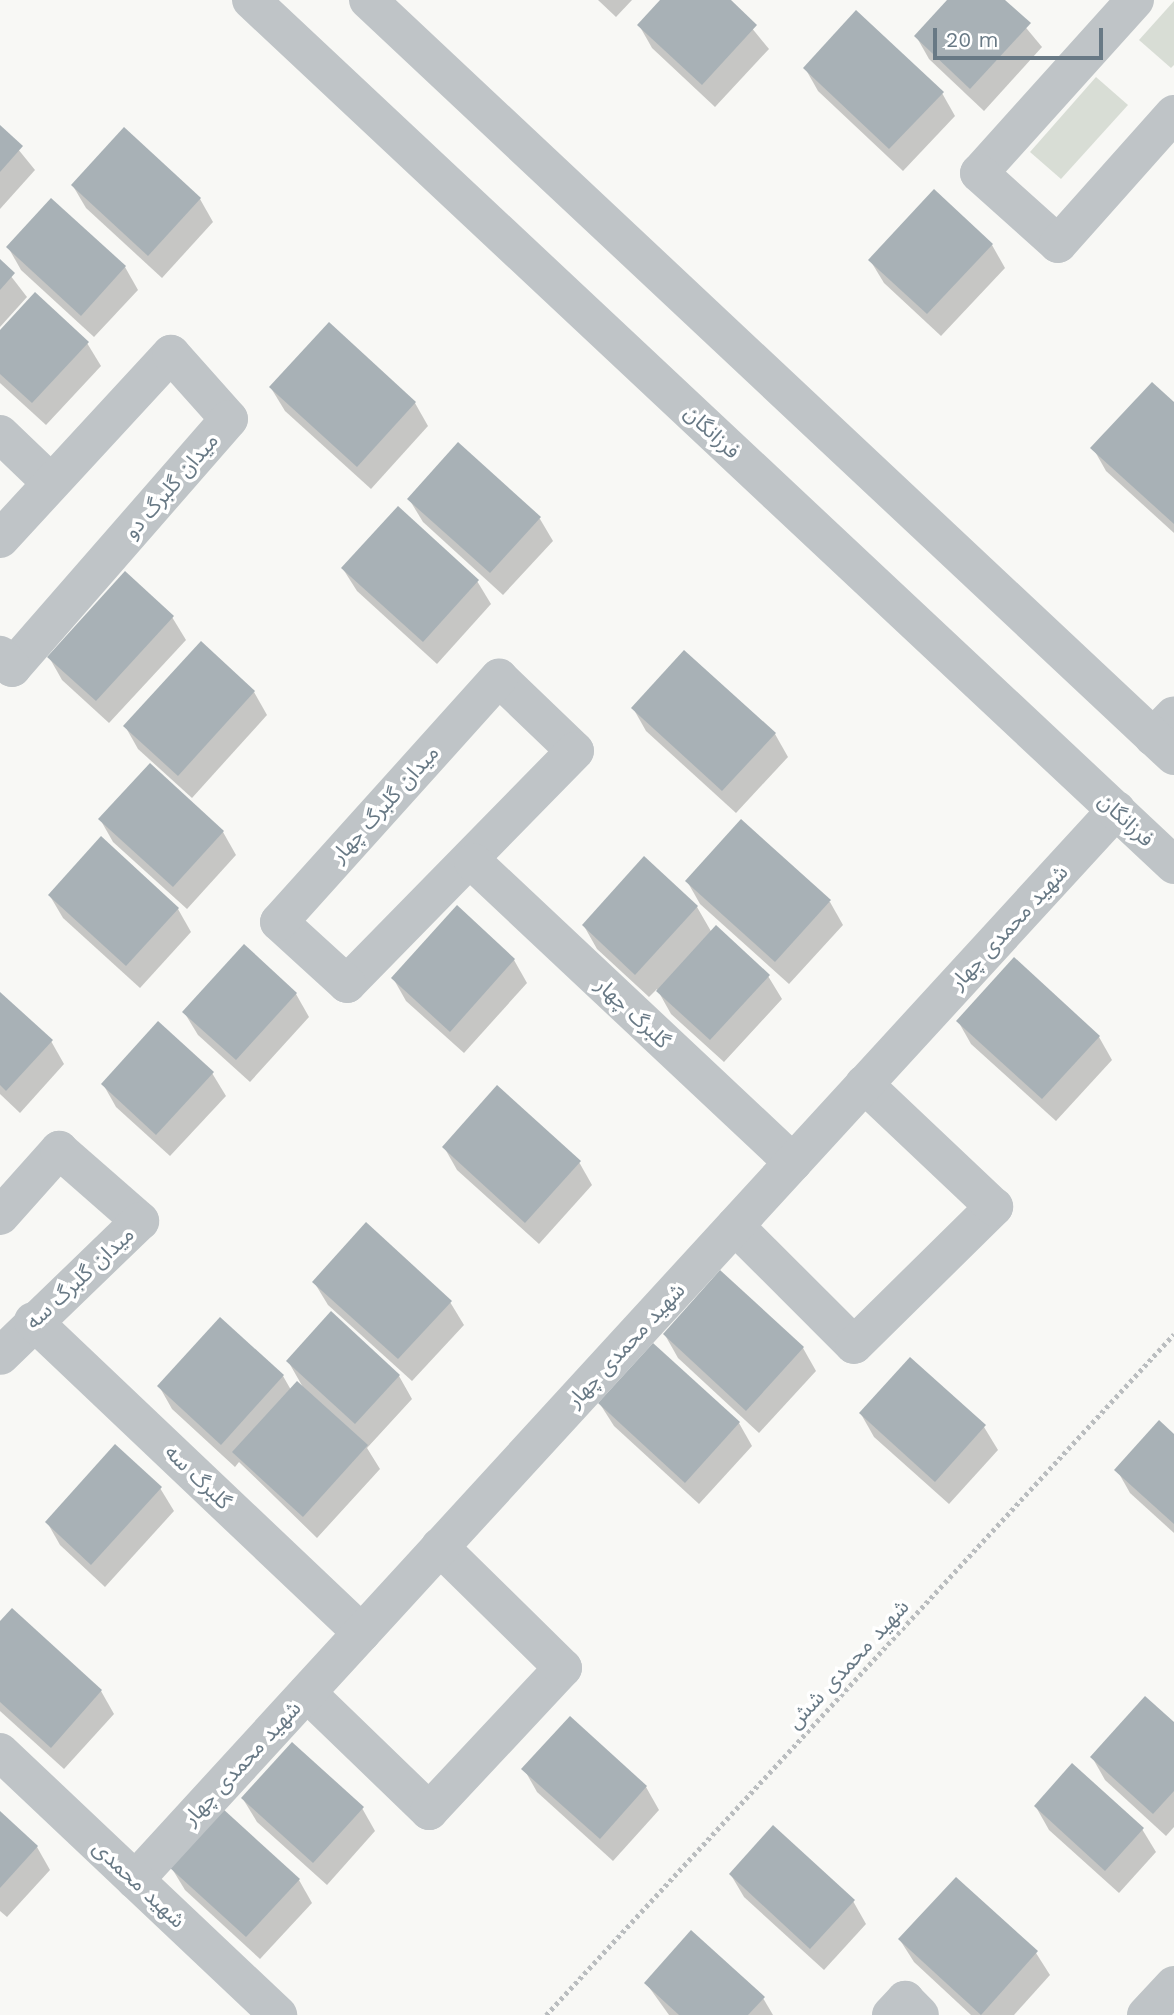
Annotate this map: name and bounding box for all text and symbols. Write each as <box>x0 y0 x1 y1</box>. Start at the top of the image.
scale bar <box>936 14 1106 58</box>
text: 20 m <box>946 27 998 52</box>
street label: فرزانگان <box>679 400 745 464</box>
street label: میدان گلبرگ دو <box>118 428 224 544</box>
street label: میدان گلبرگ چهار <box>326 740 444 868</box>
street label: فرزانگان <box>1093 788 1159 852</box>
street label: شهید محمدی چهار <box>945 860 1073 994</box>
street label: گلبرگ چهار <box>591 972 675 1054</box>
street label: میدان گلبرگ سه <box>21 1222 139 1334</box>
street label: شهید محمدی چهار <box>562 1278 690 1412</box>
street label: گلبرگ سه <box>160 1439 236 1515</box>
street label: شهید محمدی شش <box>782 1594 914 1734</box>
street label: شهید محمدی چهار <box>178 1696 306 1830</box>
street label: شهید محمدی <box>88 1835 190 1933</box>

